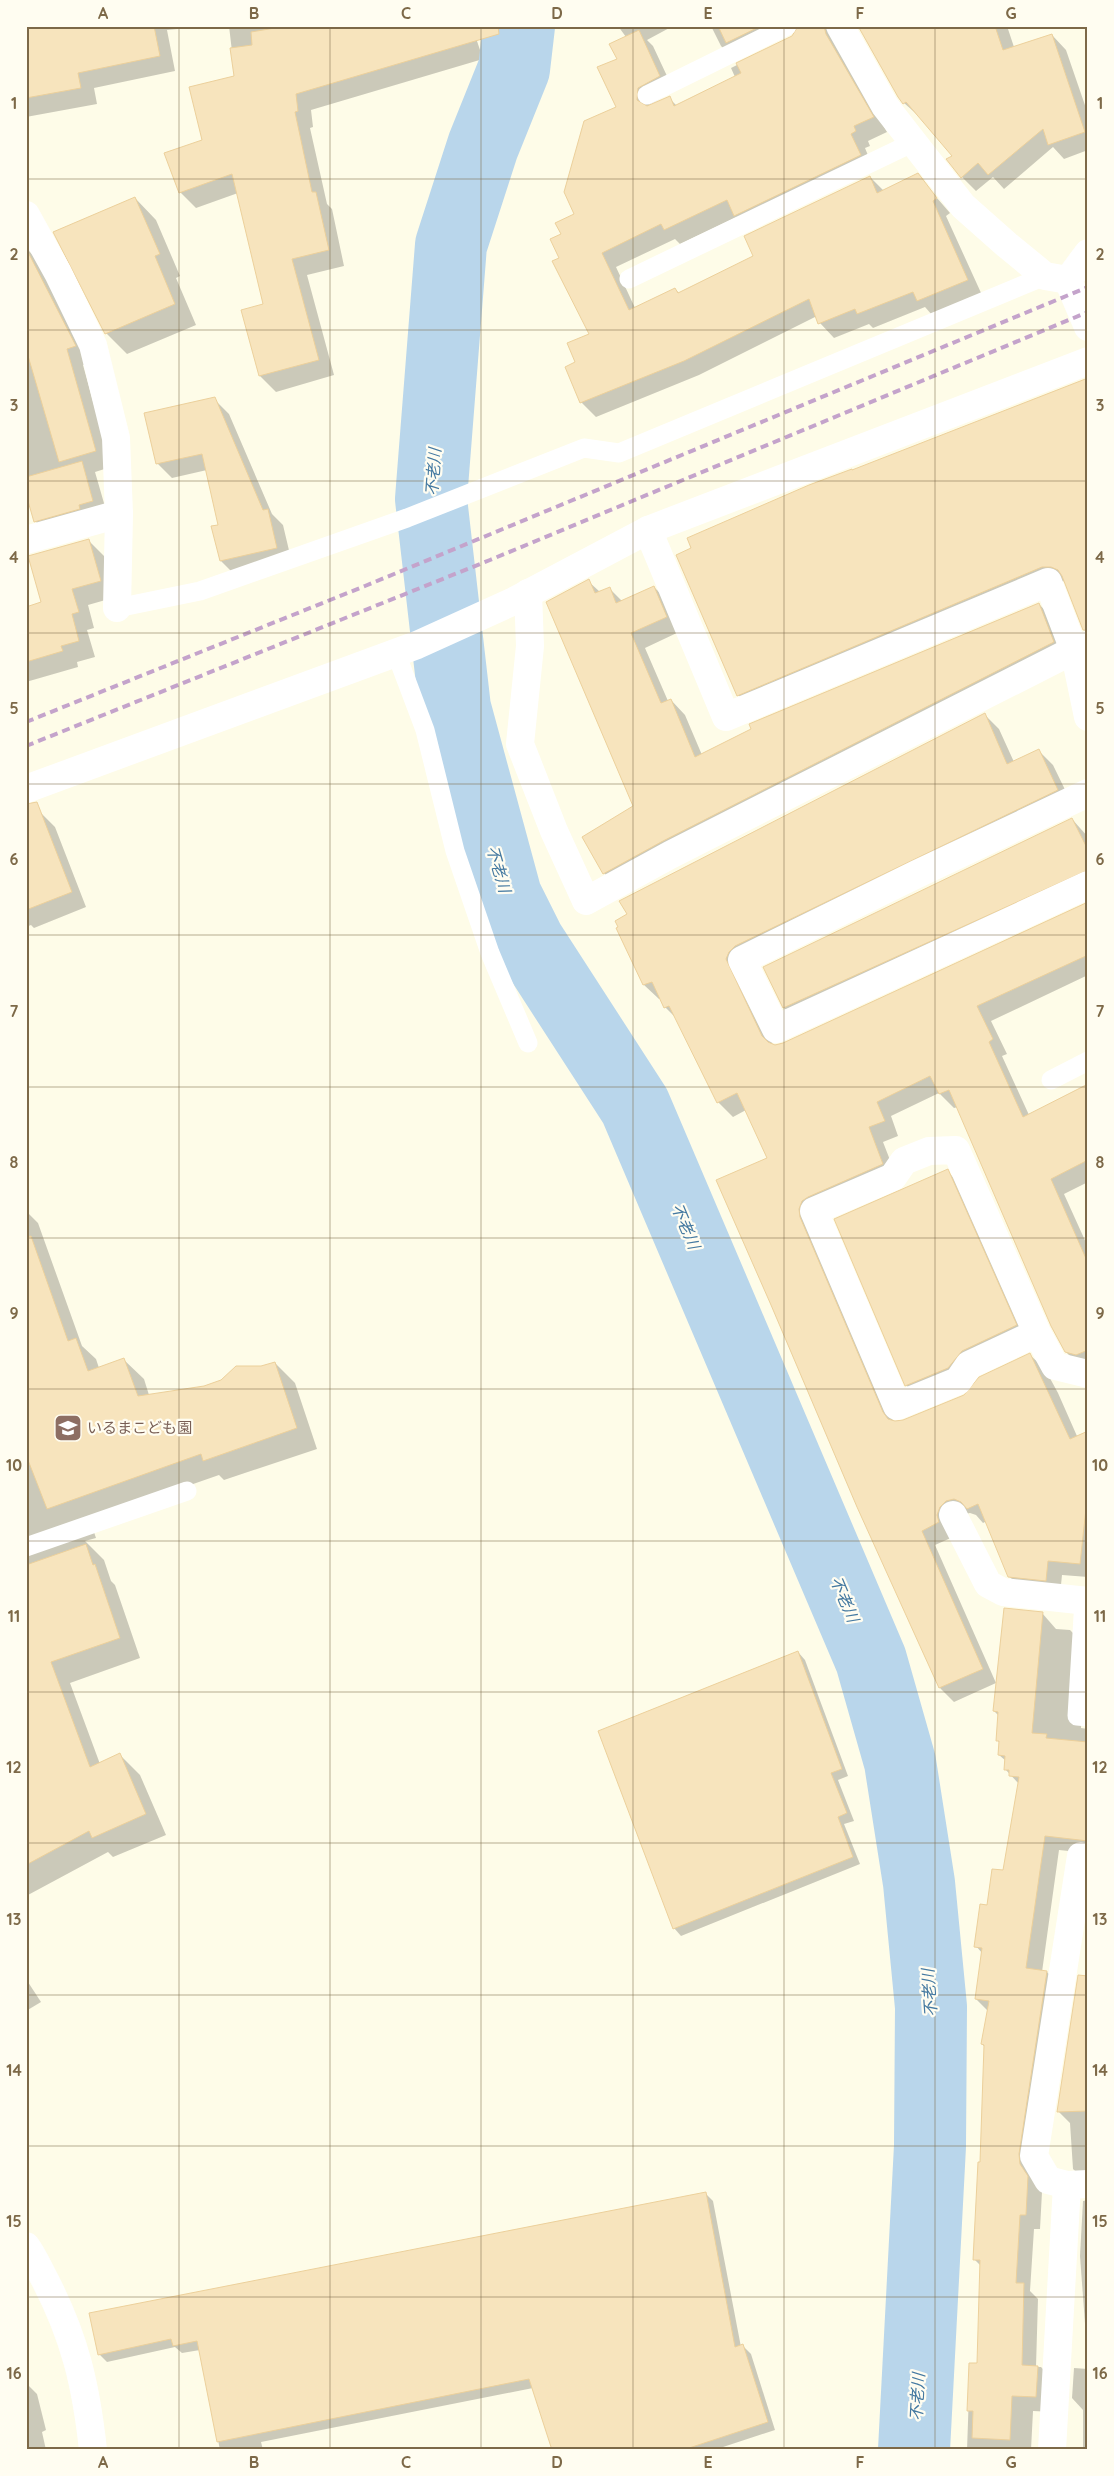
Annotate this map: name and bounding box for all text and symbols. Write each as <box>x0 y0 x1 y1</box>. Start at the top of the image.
text: A <box>98 3 109 23</box>
text: B <box>249 3 259 23</box>
text: C <box>401 3 411 23</box>
text: D <box>551 3 563 23</box>
text: E <box>703 3 713 23</box>
text: F <box>856 3 865 23</box>
text: G <box>1005 3 1017 23</box>
text: 1 <box>11 93 17 113</box>
text: 1 <box>1097 93 1103 113</box>
text: 2 <box>9 244 19 264</box>
text: 2 <box>1095 244 1105 264</box>
text: 3 <box>10 395 18 415</box>
text: 3 <box>1096 395 1104 415</box>
water label: 不老川 <box>421 445 445 497</box>
text: 4 <box>9 547 19 567</box>
text: 4 <box>1095 547 1105 567</box>
text: 5 <box>9 698 19 718</box>
text: 5 <box>1095 698 1105 718</box>
water label: 不老川 <box>483 843 516 897</box>
text: 6 <box>10 849 19 869</box>
text: 6 <box>1096 849 1105 869</box>
text: 7 <box>10 1001 19 1021</box>
text: 7 <box>1096 1001 1105 1021</box>
text: 8 <box>10 1152 19 1172</box>
text: 8 <box>1096 1152 1105 1172</box>
water label: 不老川 <box>667 1200 705 1254</box>
text: 9 <box>9 1303 19 1323</box>
text: 9 <box>1095 1303 1105 1323</box>
school or university icon: いるまこども園 <box>53 1413 83 1443</box>
place label: いるまこども園 <box>87 1418 192 1437</box>
text: 10 <box>6 1455 22 1475</box>
text: 10 <box>1092 1455 1108 1475</box>
water label: 不老川 <box>826 1573 864 1627</box>
text: 11 <box>8 1606 20 1626</box>
text: 11 <box>1094 1606 1106 1626</box>
text: 12 <box>6 1757 22 1777</box>
text: 12 <box>1092 1757 1108 1777</box>
text: 13 <box>7 1909 21 1929</box>
text: 13 <box>1093 1909 1107 1929</box>
water label: 不老川 <box>917 1966 941 2018</box>
text: 14 <box>6 2060 22 2080</box>
text: 14 <box>1092 2060 1108 2080</box>
text: 15 <box>6 2211 22 2231</box>
text: 15 <box>1092 2211 1108 2231</box>
text: 16 <box>6 2363 22 2383</box>
text: 16 <box>1092 2363 1108 2383</box>
water label: 不老川 <box>906 2371 928 2421</box>
text: A <box>98 2452 109 2472</box>
text: B <box>249 2452 259 2472</box>
text: C <box>401 2452 411 2472</box>
text: D <box>551 2452 563 2472</box>
text: E <box>703 2452 713 2472</box>
text: F <box>856 2452 865 2472</box>
text: G <box>1005 2452 1017 2472</box>

